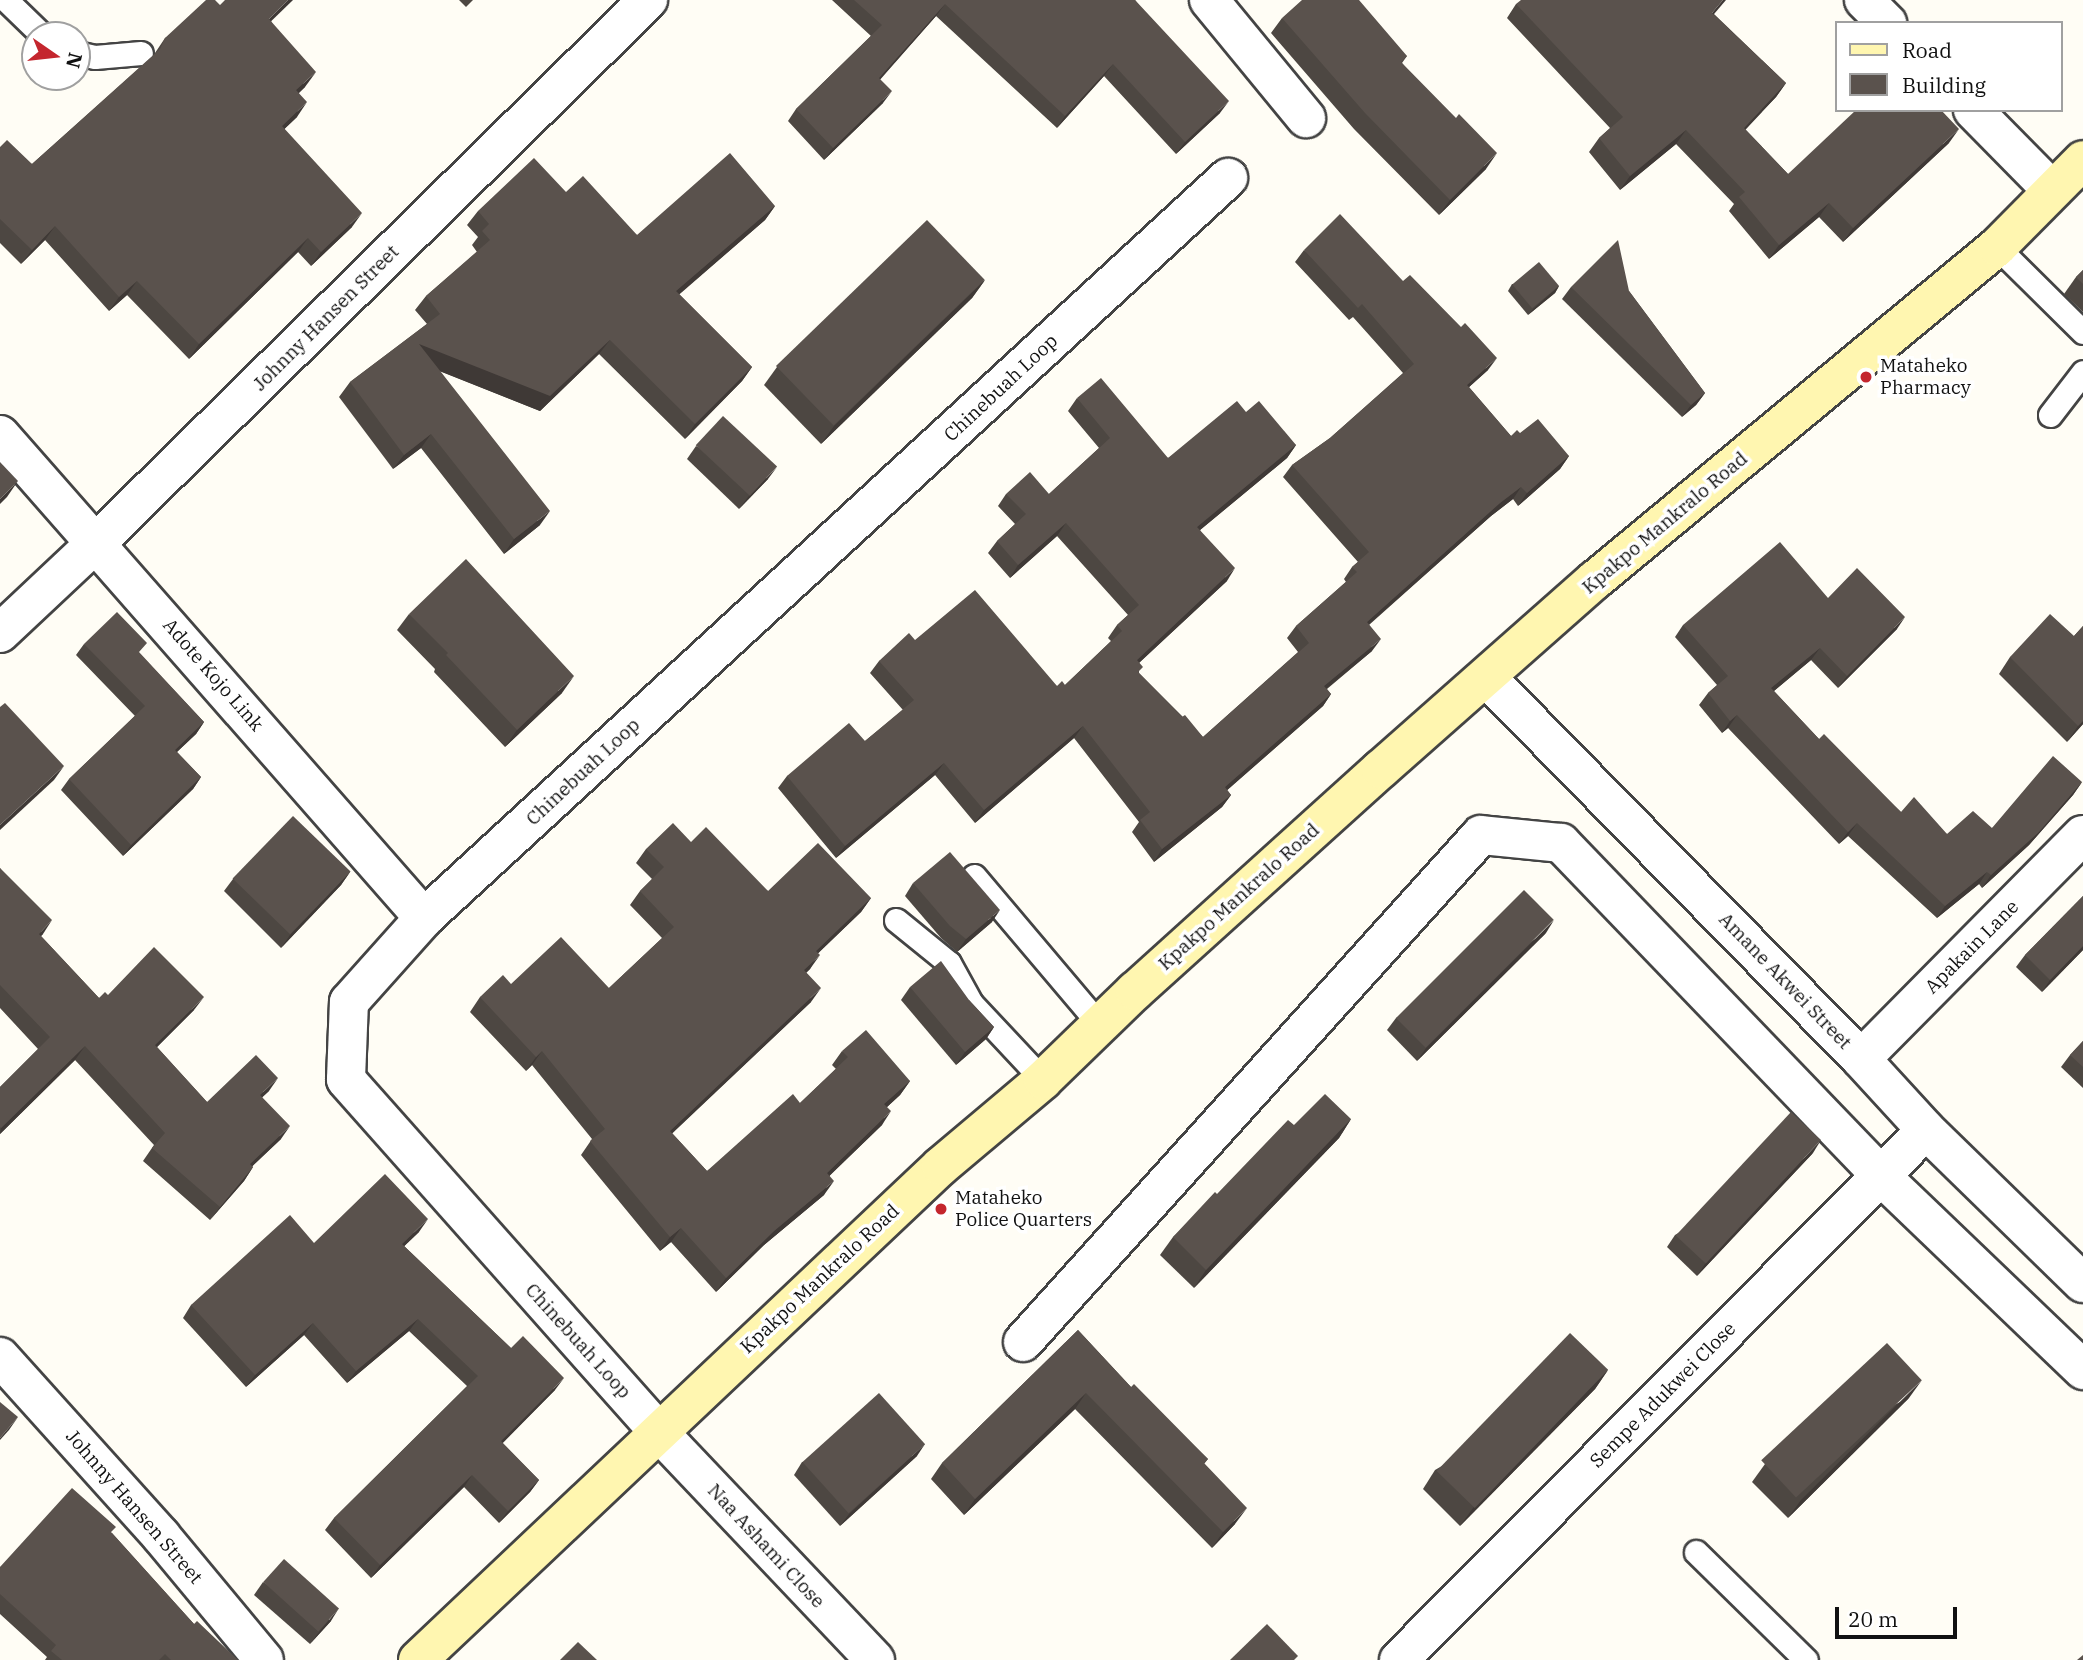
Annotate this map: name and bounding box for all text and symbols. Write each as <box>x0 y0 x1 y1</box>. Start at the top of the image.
north arrow <box>21 21 91 91</box>
legend <box>1834 21 2062 112</box>
text: Road <box>1902 36 1952 64</box>
text: N <box>61 50 88 71</box>
text: Building <box>1902 71 1986 99</box>
street label: Johnny Hansen Street <box>248 240 404 396</box>
street label: Chinebuah Loop <box>940 330 1062 446</box>
place label: Mataheko Pharmacy <box>1880 355 1971 399</box>
marker: Mataheko Pharmacy <box>1858 369 1874 385</box>
street label: Kpakpo Mankralo Road <box>1578 447 1752 599</box>
street label: Adote Kojo Link <box>158 614 268 736</box>
street label: Chinebuah Loop <box>522 714 644 830</box>
street label: Kpakpo Mankralo Road <box>1154 819 1324 975</box>
street label: Apakain Lane <box>1920 895 2024 999</box>
street label: Amane Akwei Street <box>1714 908 1856 1054</box>
place label: Mataheko Police Quarters <box>955 1187 1092 1231</box>
street label: Kpakpo Mankralo Road <box>736 1200 904 1358</box>
marker: Mataheko Police Quarters <box>933 1201 949 1217</box>
street label: Chinebuah Loop <box>520 1279 636 1403</box>
street label: Sempe Adukwei Close <box>1585 1317 1741 1473</box>
street label: Johnny Hansen Street <box>61 1425 207 1589</box>
street label: Naa Ashami Close <box>703 1479 829 1613</box>
scale bar <box>1838 1594 1960 1638</box>
text: 20 m <box>1848 1605 1898 1633</box>

